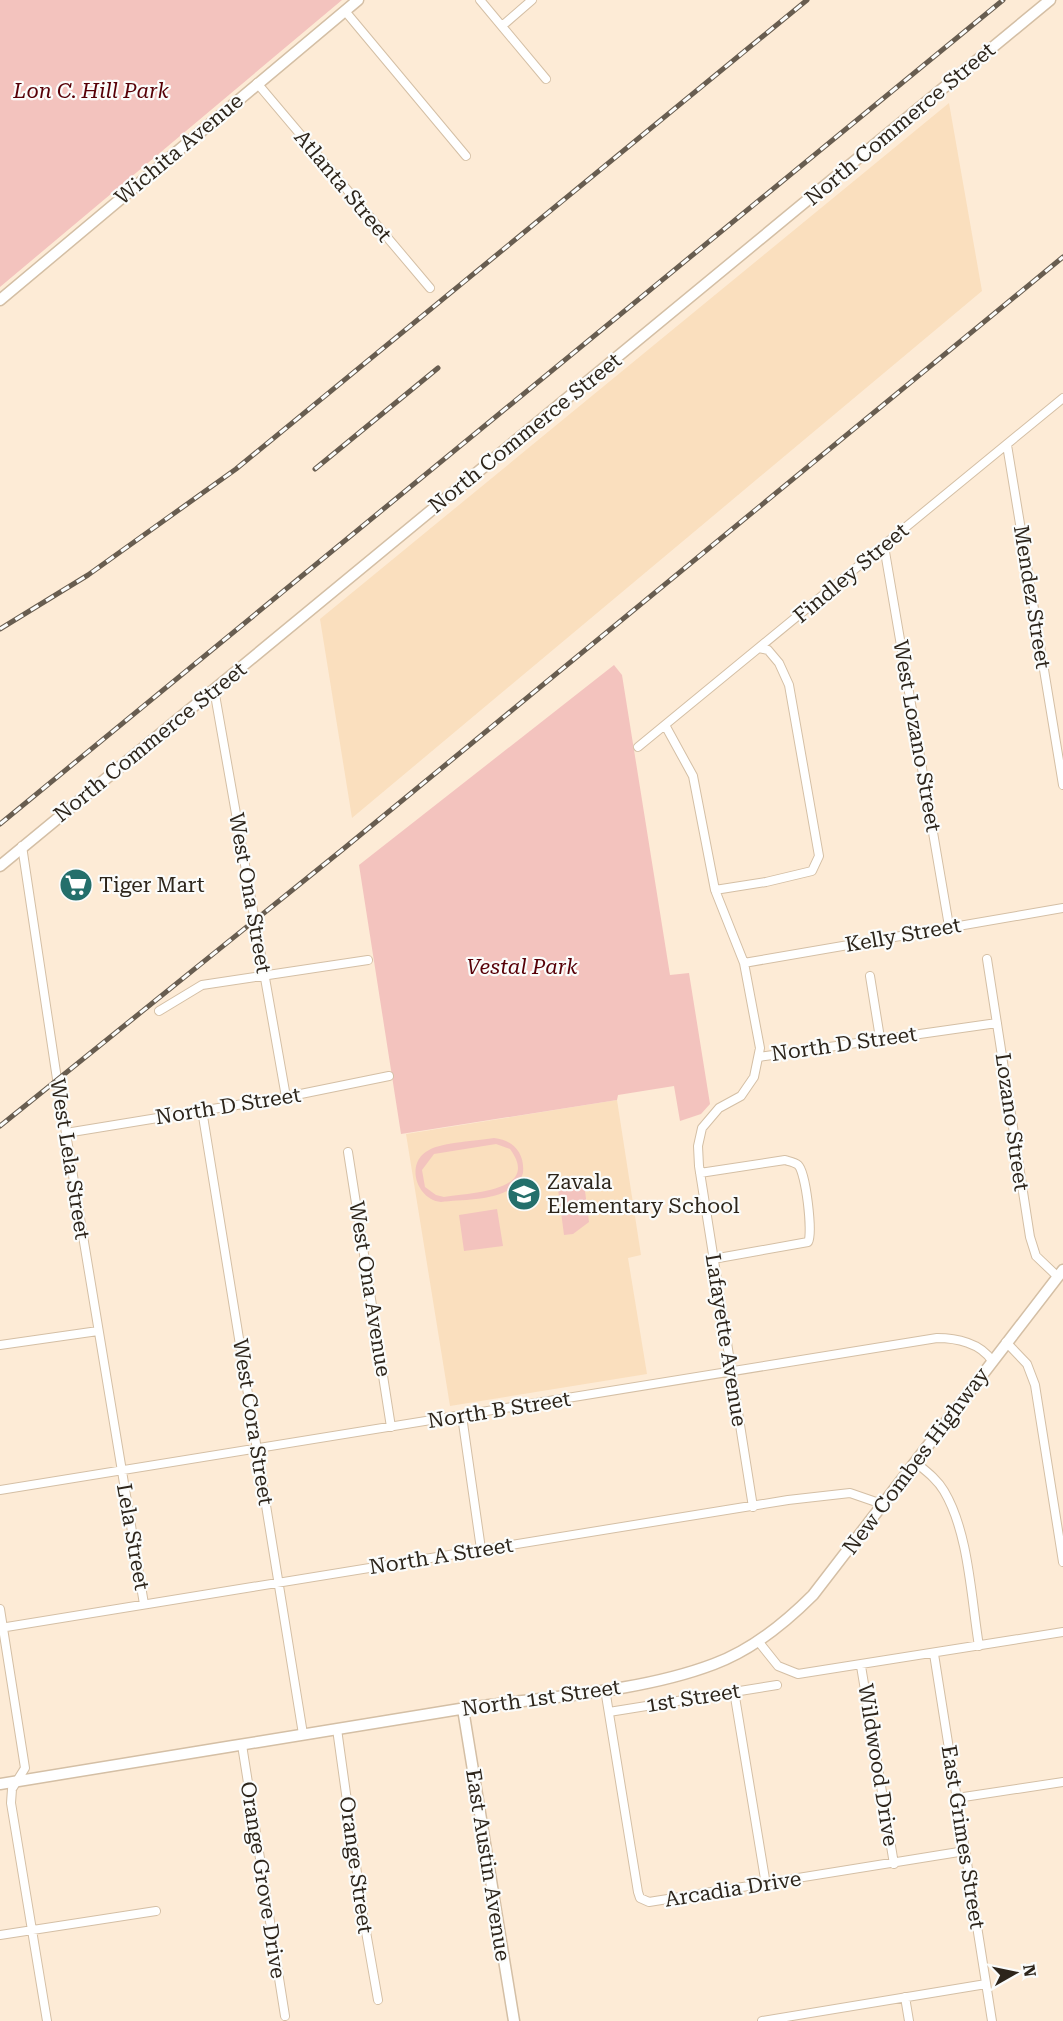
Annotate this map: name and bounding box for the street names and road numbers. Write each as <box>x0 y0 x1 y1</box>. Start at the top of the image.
street label: North Commerce Street <box>800 37 1000 210</box>
street label: Wichita Avenue <box>110 88 248 210</box>
street label: Atlanta Street <box>289 125 397 247</box>
street label: North Commerce Street <box>424 348 626 518</box>
street label: Findley Street <box>789 518 913 628</box>
street label: Mendez Street <box>1009 523 1055 671</box>
street label: West Lozano Street <box>888 638 946 834</box>
street label: North Commerce Street <box>49 657 251 827</box>
street label: West Ona Street <box>224 811 276 975</box>
street label: Kelly Street <box>843 913 963 957</box>
street label: North D Street <box>770 1022 919 1066</box>
street label: Lozano Street <box>990 1051 1034 1193</box>
street label: West Lela Street <box>45 1077 95 1241</box>
street label: North D Street <box>154 1083 303 1129</box>
street label: West Ona Avenue <box>344 1200 396 1378</box>
street label: Lafayette Avenue <box>700 1252 752 1428</box>
street label: West Cora Street <box>228 1337 278 1507</box>
street label: New Combes Highway <box>838 1362 994 1559</box>
street label: North B Street <box>426 1387 573 1433</box>
street label: Lela Street <box>112 1482 154 1592</box>
street label: North A Street <box>367 1533 515 1579</box>
street label: North 1st Street <box>460 1675 622 1721</box>
street label: 1st Street <box>644 1679 742 1717</box>
street label: Wildwood Drive <box>853 1682 903 1848</box>
street label: East Grimes Street <box>937 1743 989 1931</box>
street label: East Austin Avenue <box>461 1767 515 1963</box>
street label: Orange Grove Drive <box>236 1780 290 1980</box>
street label: Orange Street <box>334 1795 378 1935</box>
street label: Arcadia Drive <box>663 1866 803 1912</box>

